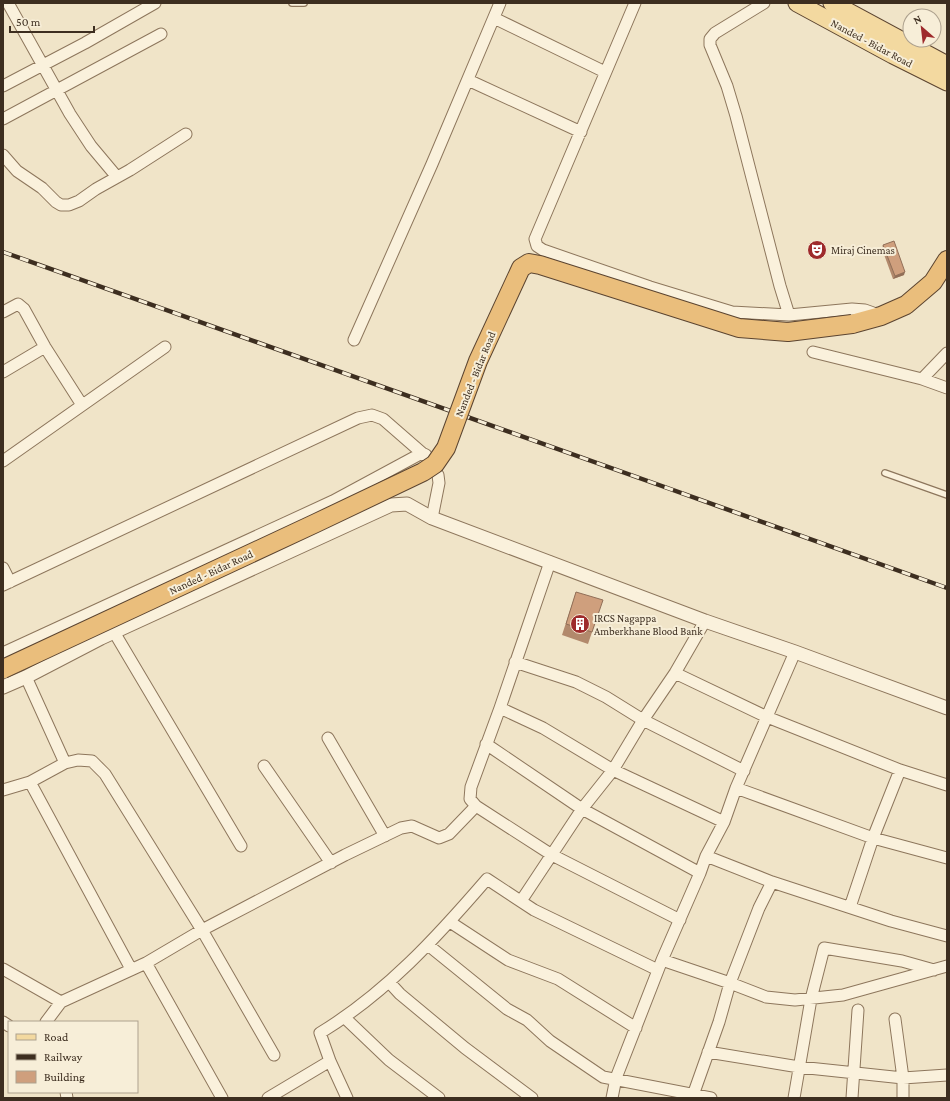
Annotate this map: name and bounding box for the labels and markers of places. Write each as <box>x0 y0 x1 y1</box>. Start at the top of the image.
theatre icon: Miraj Cinemas <box>806 239 828 261</box>
place label: Miraj Cinemas <box>831 244 895 257</box>
place label: IRCS Nagappa Amberkhane Blood Bank <box>594 612 703 637</box>
building icon: IRCS Nagappa Amberkhane Blood Bank <box>569 613 591 635</box>

